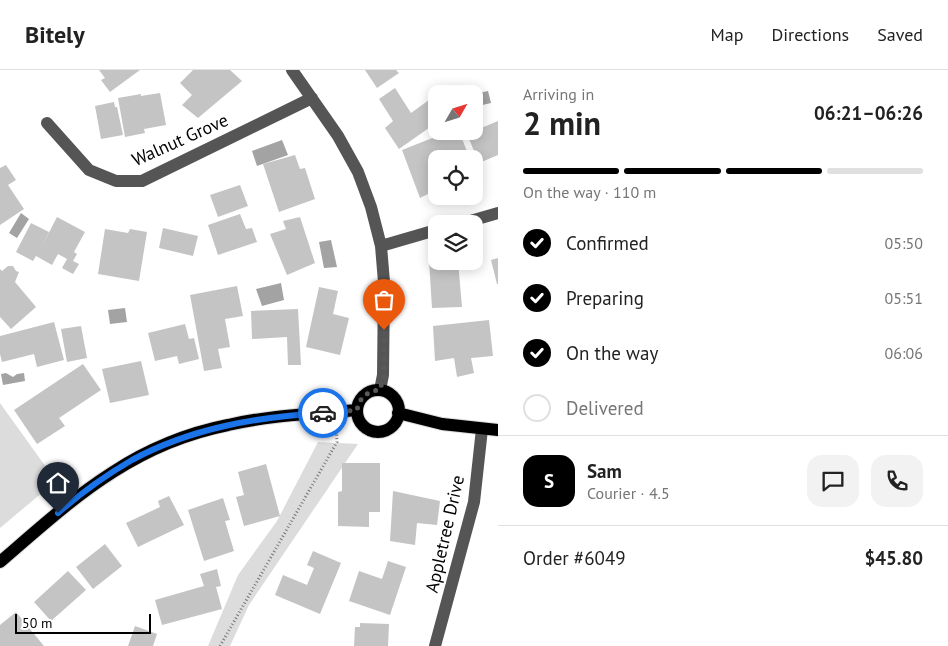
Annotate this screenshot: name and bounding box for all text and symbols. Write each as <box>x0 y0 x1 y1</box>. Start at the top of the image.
text: Bitely <box>25 19 85 50</box>
text: Map <box>711 23 743 46</box>
text: Directions <box>771 23 849 46</box>
text: Saved <box>877 23 923 46</box>
text: Arriving in <box>523 84 594 104</box>
north arrow <box>428 85 482 140</box>
map controls <box>428 85 483 270</box>
text: 06:21–06:26 <box>814 101 923 125</box>
text: 2 min <box>523 102 601 144</box>
street label: Walnut Grove <box>128 108 232 171</box>
button: locate <box>428 150 483 205</box>
text: On the way · 110 m <box>523 182 656 202</box>
button: layers <box>428 215 483 270</box>
icon: check <box>523 229 551 257</box>
text: Confirmed <box>566 231 649 255</box>
text: 05:50 <box>885 233 923 253</box>
pin <box>363 279 405 330</box>
icon: check <box>523 284 551 312</box>
icon: bag <box>370 286 398 314</box>
text: Preparing <box>566 286 644 310</box>
text: 05:51 <box>885 288 923 308</box>
icon: check <box>523 339 551 367</box>
text: On the way <box>566 341 658 365</box>
text: 06:06 <box>885 343 923 363</box>
courier <box>298 388 348 438</box>
text: Delivered <box>566 396 644 420</box>
icon: car <box>309 399 337 427</box>
button: chat <box>807 455 859 507</box>
button: phone <box>871 455 923 507</box>
text: Sam <box>587 459 622 483</box>
pin <box>37 462 79 513</box>
icon: home <box>44 469 72 497</box>
text: S <box>544 469 554 493</box>
street label: Appletree Drive <box>420 473 469 595</box>
text: Courier · 4.5 <box>587 483 670 503</box>
text: Order #6049 <box>523 546 626 570</box>
text: $45.80 <box>864 546 923 570</box>
scale bar <box>15 611 151 634</box>
text: 50 m <box>22 614 52 632</box>

